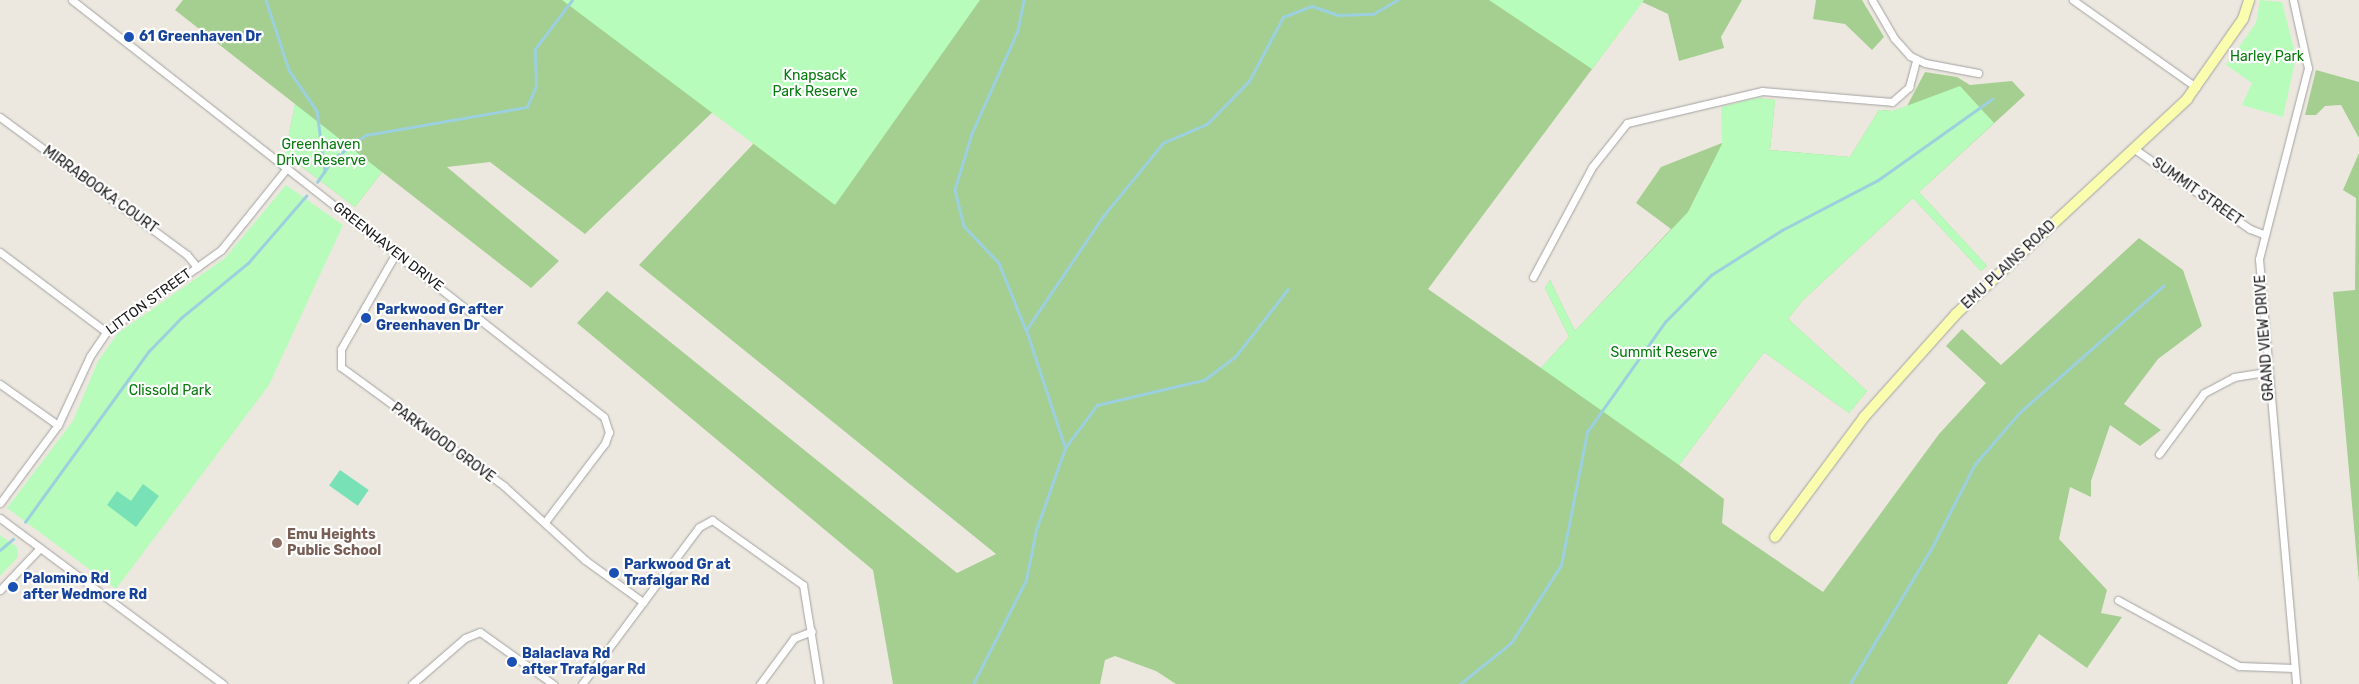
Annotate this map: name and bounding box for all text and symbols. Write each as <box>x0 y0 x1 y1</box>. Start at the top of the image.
place label: 61 Greenhaven Dr <box>139 29 262 45</box>
marker: 61 Greenhaven Dr <box>123 31 135 43</box>
park label: Harley Park <box>2230 49 2304 65</box>
park label: Knapsack Park Reserve <box>772 68 858 100</box>
park label: Greenhaven Drive Reserve <box>276 137 366 170</box>
street label: MIRRABOOKA COURT <box>39 143 161 237</box>
street label: SUMMIT STREET <box>2148 154 2246 230</box>
street label: GREENHAVEN DRIVE <box>330 199 446 295</box>
street label: EMU PLAINS ROAD <box>1959 217 2059 313</box>
street label: LITTON STREET <box>103 265 195 339</box>
street label: GRAND VIEW DRIVE <box>2252 274 2278 402</box>
place label: Parkwood Gr after Greenhaven Dr <box>376 302 504 334</box>
marker: Parkwood Gr after Greenhaven Dr <box>360 312 372 324</box>
park label: Summit Reserve <box>1611 345 1717 361</box>
park label: Clissold Park <box>129 383 211 399</box>
street label: PARKWOOD GROVE <box>388 400 498 486</box>
place label: Emu Heights Public School <box>287 527 381 560</box>
marker: Emu Heights Public School <box>271 537 283 549</box>
place label: Parkwood Gr at Trafalgar Rd <box>624 557 731 590</box>
marker: Parkwood Gr at Trafalgar Rd <box>608 567 620 579</box>
place label: Palomino Rd after Wedmore Rd <box>23 571 148 604</box>
marker: Palomino Rd after Wedmore Rd <box>7 581 19 593</box>
place label: Balaclava Rd after Trafalgar Rd <box>522 646 646 679</box>
marker: Balaclava Rd after Trafalgar Rd <box>506 656 518 668</box>

